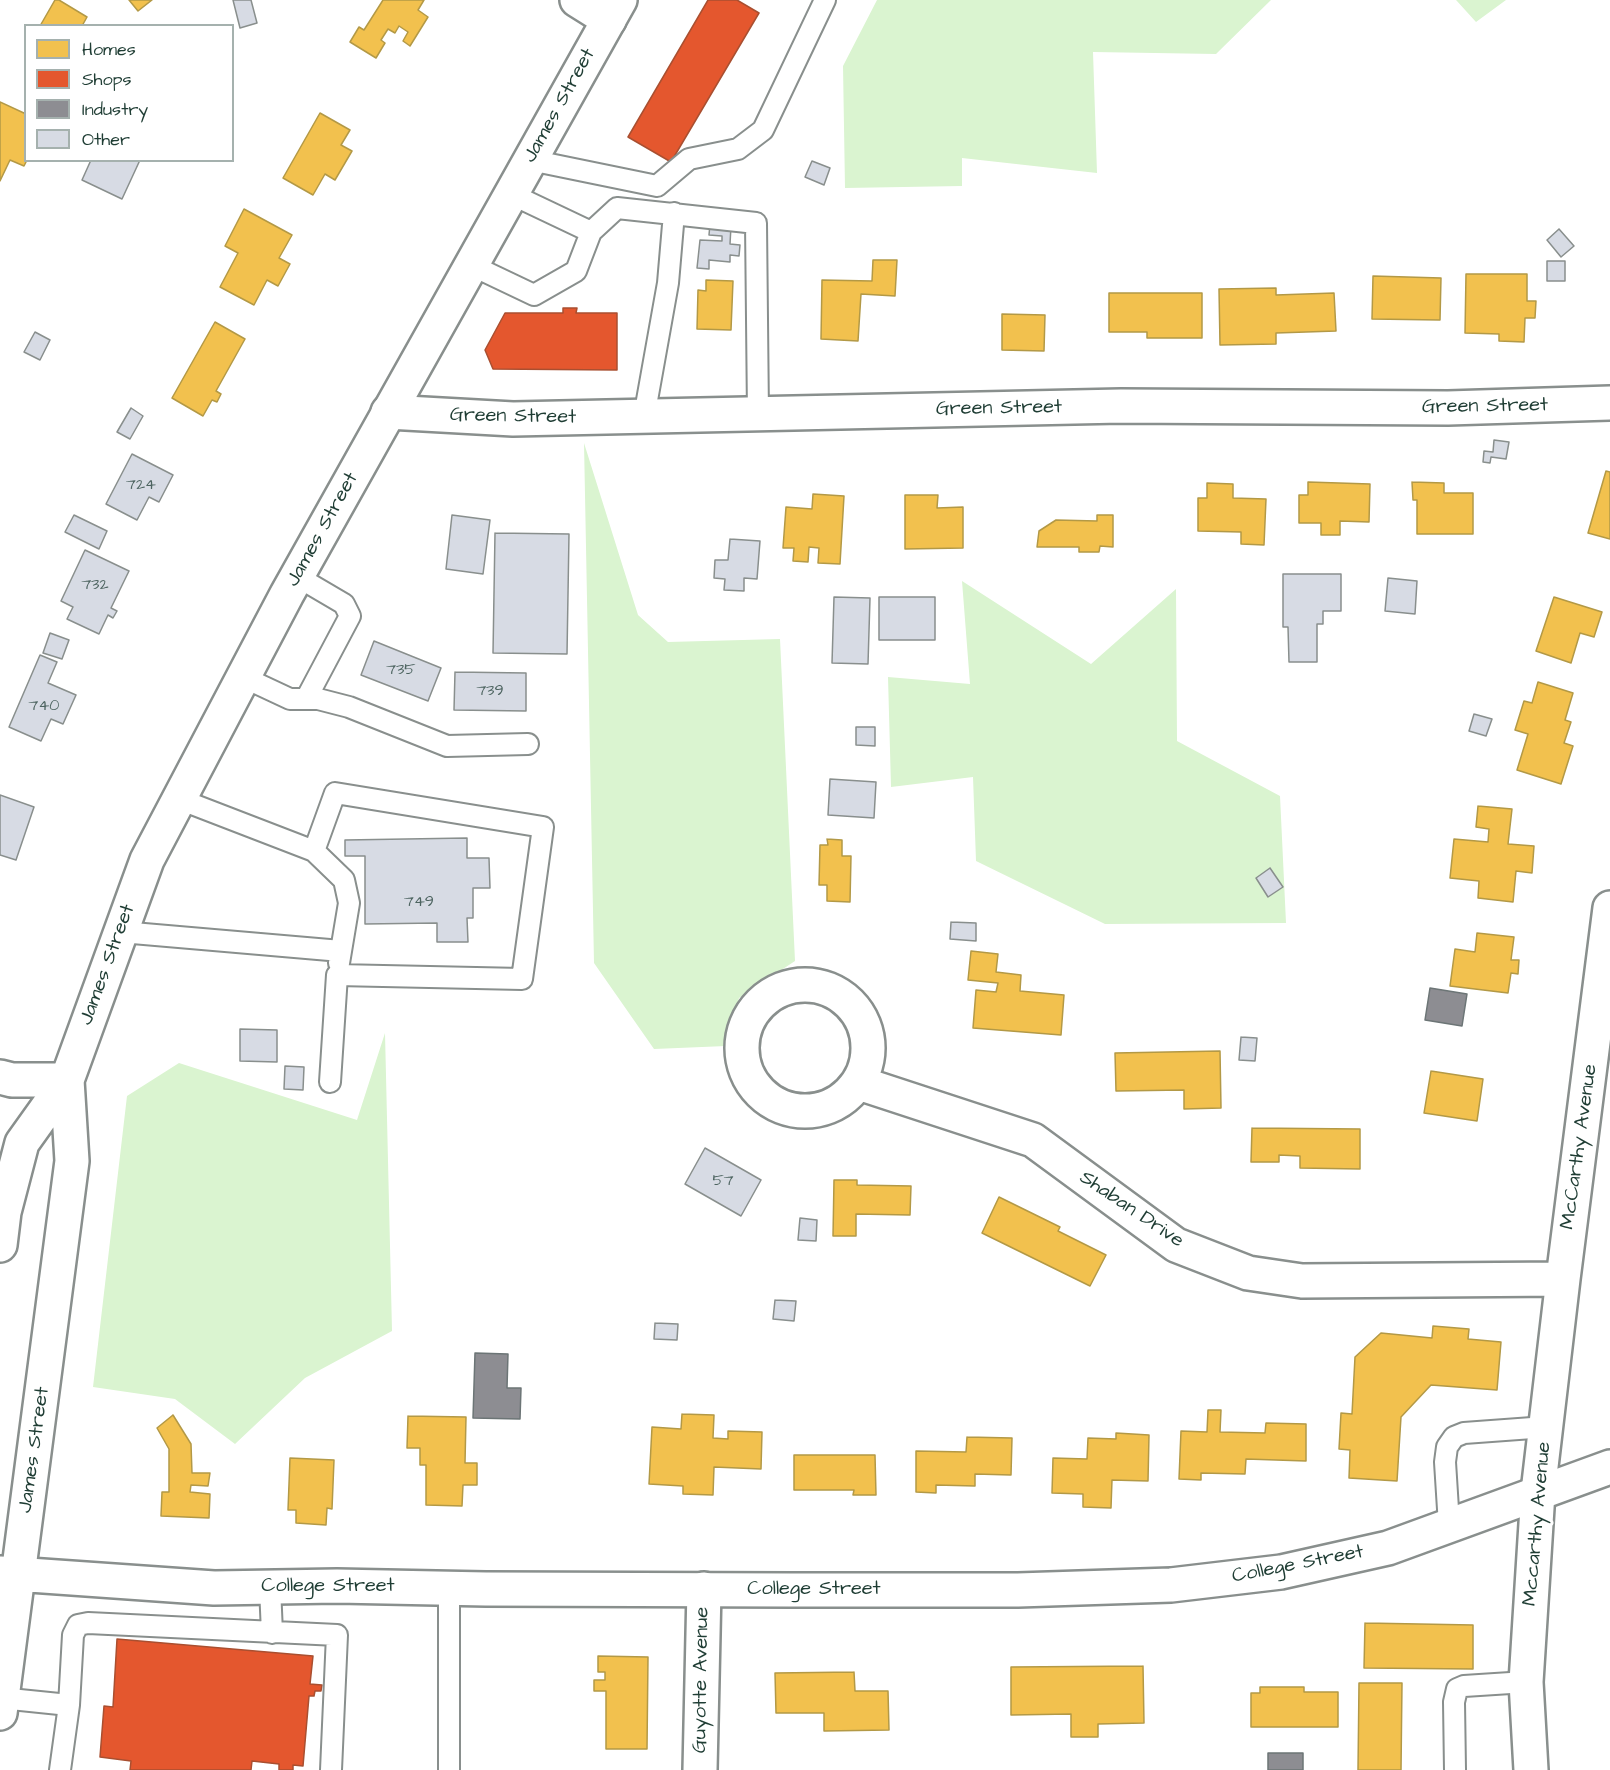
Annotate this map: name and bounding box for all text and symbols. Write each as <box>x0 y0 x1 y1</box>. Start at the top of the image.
legend <box>24 24 234 162</box>
text: Homes <box>82 37 136 62</box>
street label: James Street <box>519 45 601 167</box>
text: Shops <box>82 67 132 92</box>
text: Industry <box>82 97 148 122</box>
text: Other <box>82 127 130 152</box>
street label: Green Street <box>1422 394 1548 420</box>
street label: Green Street <box>936 396 1062 422</box>
street label: Green Street <box>450 404 576 430</box>
street label: James Street <box>282 469 364 591</box>
house number: 724 <box>126 476 156 496</box>
house number: 732 <box>81 576 109 596</box>
house number: 735 <box>386 661 416 681</box>
house number: 739 <box>476 682 504 702</box>
house number: 740 <box>29 697 59 717</box>
house number: 749 <box>404 893 434 913</box>
street label: James Street <box>75 901 141 1029</box>
street label: McCarthy Avenue <box>1557 1063 1603 1231</box>
street label: Shaban Drive <box>1074 1166 1188 1254</box>
house number: 57 <box>712 1172 734 1192</box>
street label: James Street <box>14 1386 56 1514</box>
street label: Mccarthy Avenue <box>1519 1441 1557 1607</box>
street label: College Street <box>1230 1540 1366 1590</box>
street label: College Street <box>261 1575 395 1599</box>
street label: College Street <box>747 1578 881 1602</box>
street label: Guyotte Avenue <box>689 1607 715 1753</box>

